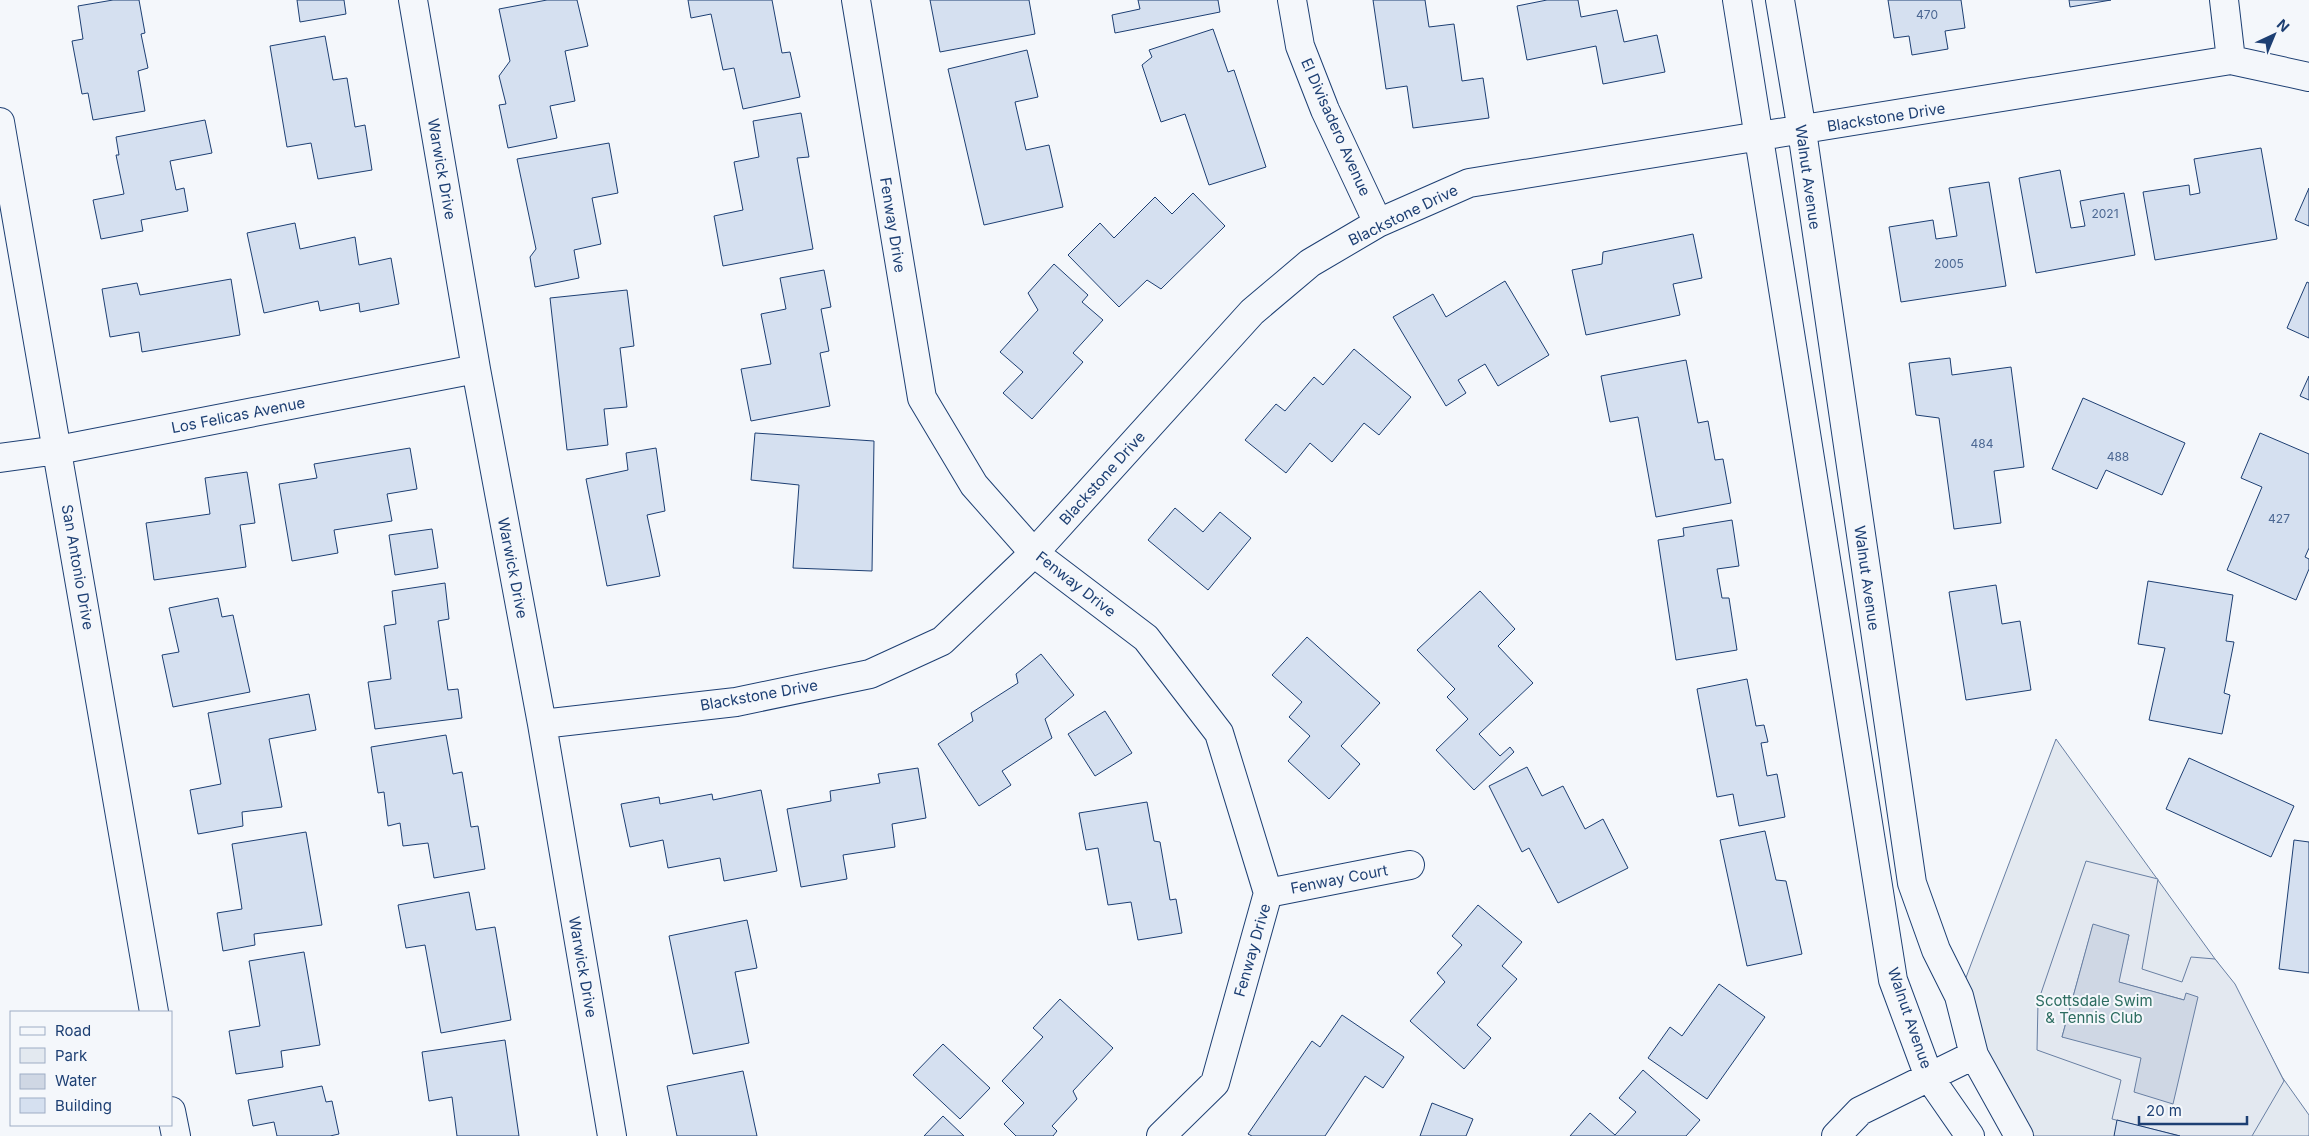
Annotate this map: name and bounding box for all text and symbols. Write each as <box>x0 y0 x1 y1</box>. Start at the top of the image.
house number: 470 <box>1916 7 1938 22</box>
north arrow <box>2249 10 2299 60</box>
text: N <box>2274 15 2293 35</box>
street label: El Divisadero Avenue <box>1297 55 1375 199</box>
street label: Blackstone Drive <box>1826 98 1946 136</box>
street label: Warwick Drive <box>424 117 460 221</box>
street label: Walnut Avenue <box>1791 123 1825 231</box>
street label: Fenway Drive <box>876 176 910 274</box>
street label: Blackstone Drive <box>1345 180 1461 250</box>
house number: 2021 <box>2091 206 2119 221</box>
house number: 2005 <box>1934 256 1964 271</box>
street label: Los Felicas Avenue <box>170 393 306 437</box>
street label: Blackstone Drive <box>1055 427 1149 529</box>
house number: 484 <box>1971 436 1994 451</box>
house number: 488 <box>2107 449 2129 464</box>
street label: San Antonio Drive <box>58 503 98 631</box>
house number: 427 <box>2268 511 2290 526</box>
street label: Warwick Drive <box>494 516 532 620</box>
street label: Walnut Avenue <box>1850 524 1884 632</box>
street label: Fenway Drive <box>1032 547 1120 621</box>
street label: Blackstone Drive <box>699 675 819 715</box>
street label: Fenway Court <box>1289 860 1389 898</box>
street label: Fenway Drive <box>1230 901 1274 999</box>
street label: Warwick Drive <box>565 915 601 1019</box>
street label: Walnut Avenue <box>1884 965 1936 1071</box>
park label: Scottsdale Swim & Tennis Club <box>2035 991 2153 1027</box>
legend <box>10 1011 172 1126</box>
text: Road <box>55 1021 91 1040</box>
text: Park <box>55 1046 88 1065</box>
text: Water <box>55 1071 97 1090</box>
scale bar <box>2139 1094 2246 1126</box>
text: Building <box>55 1096 112 1115</box>
text: 20 m <box>2146 1101 2182 1120</box>

